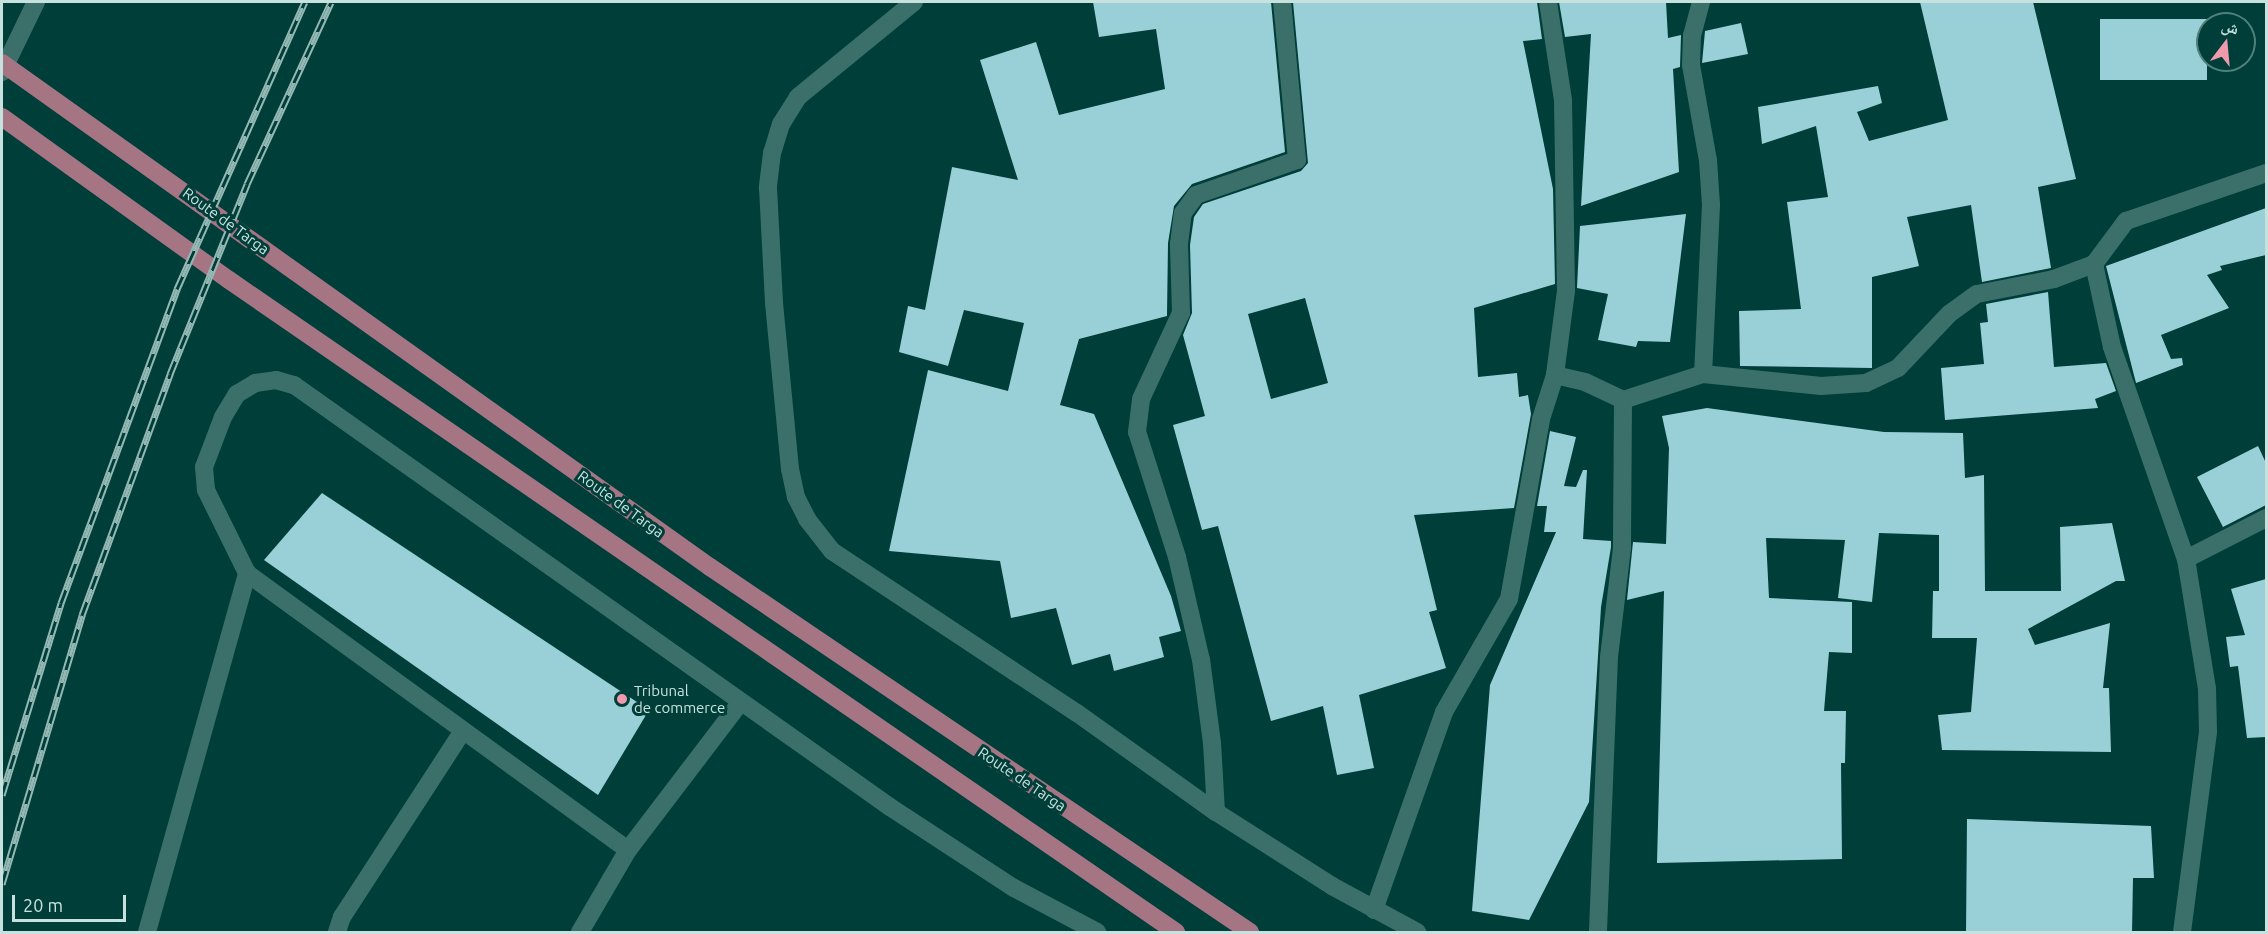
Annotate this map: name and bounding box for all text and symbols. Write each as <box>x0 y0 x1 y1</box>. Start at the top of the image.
north arrow <box>2196 12 2256 72</box>
text: ش <box>2220 16 2241 38</box>
street label: Route de Targa <box>179 184 273 258</box>
street label: Route de Targa <box>574 467 668 541</box>
place label: Tribunal de commerce <box>634 681 725 716</box>
marker: Tribunal de commerce <box>615 692 629 706</box>
street label: Route de Targa <box>975 743 1069 815</box>
scale bar <box>15 883 129 921</box>
text: 20 m <box>23 895 63 915</box>

